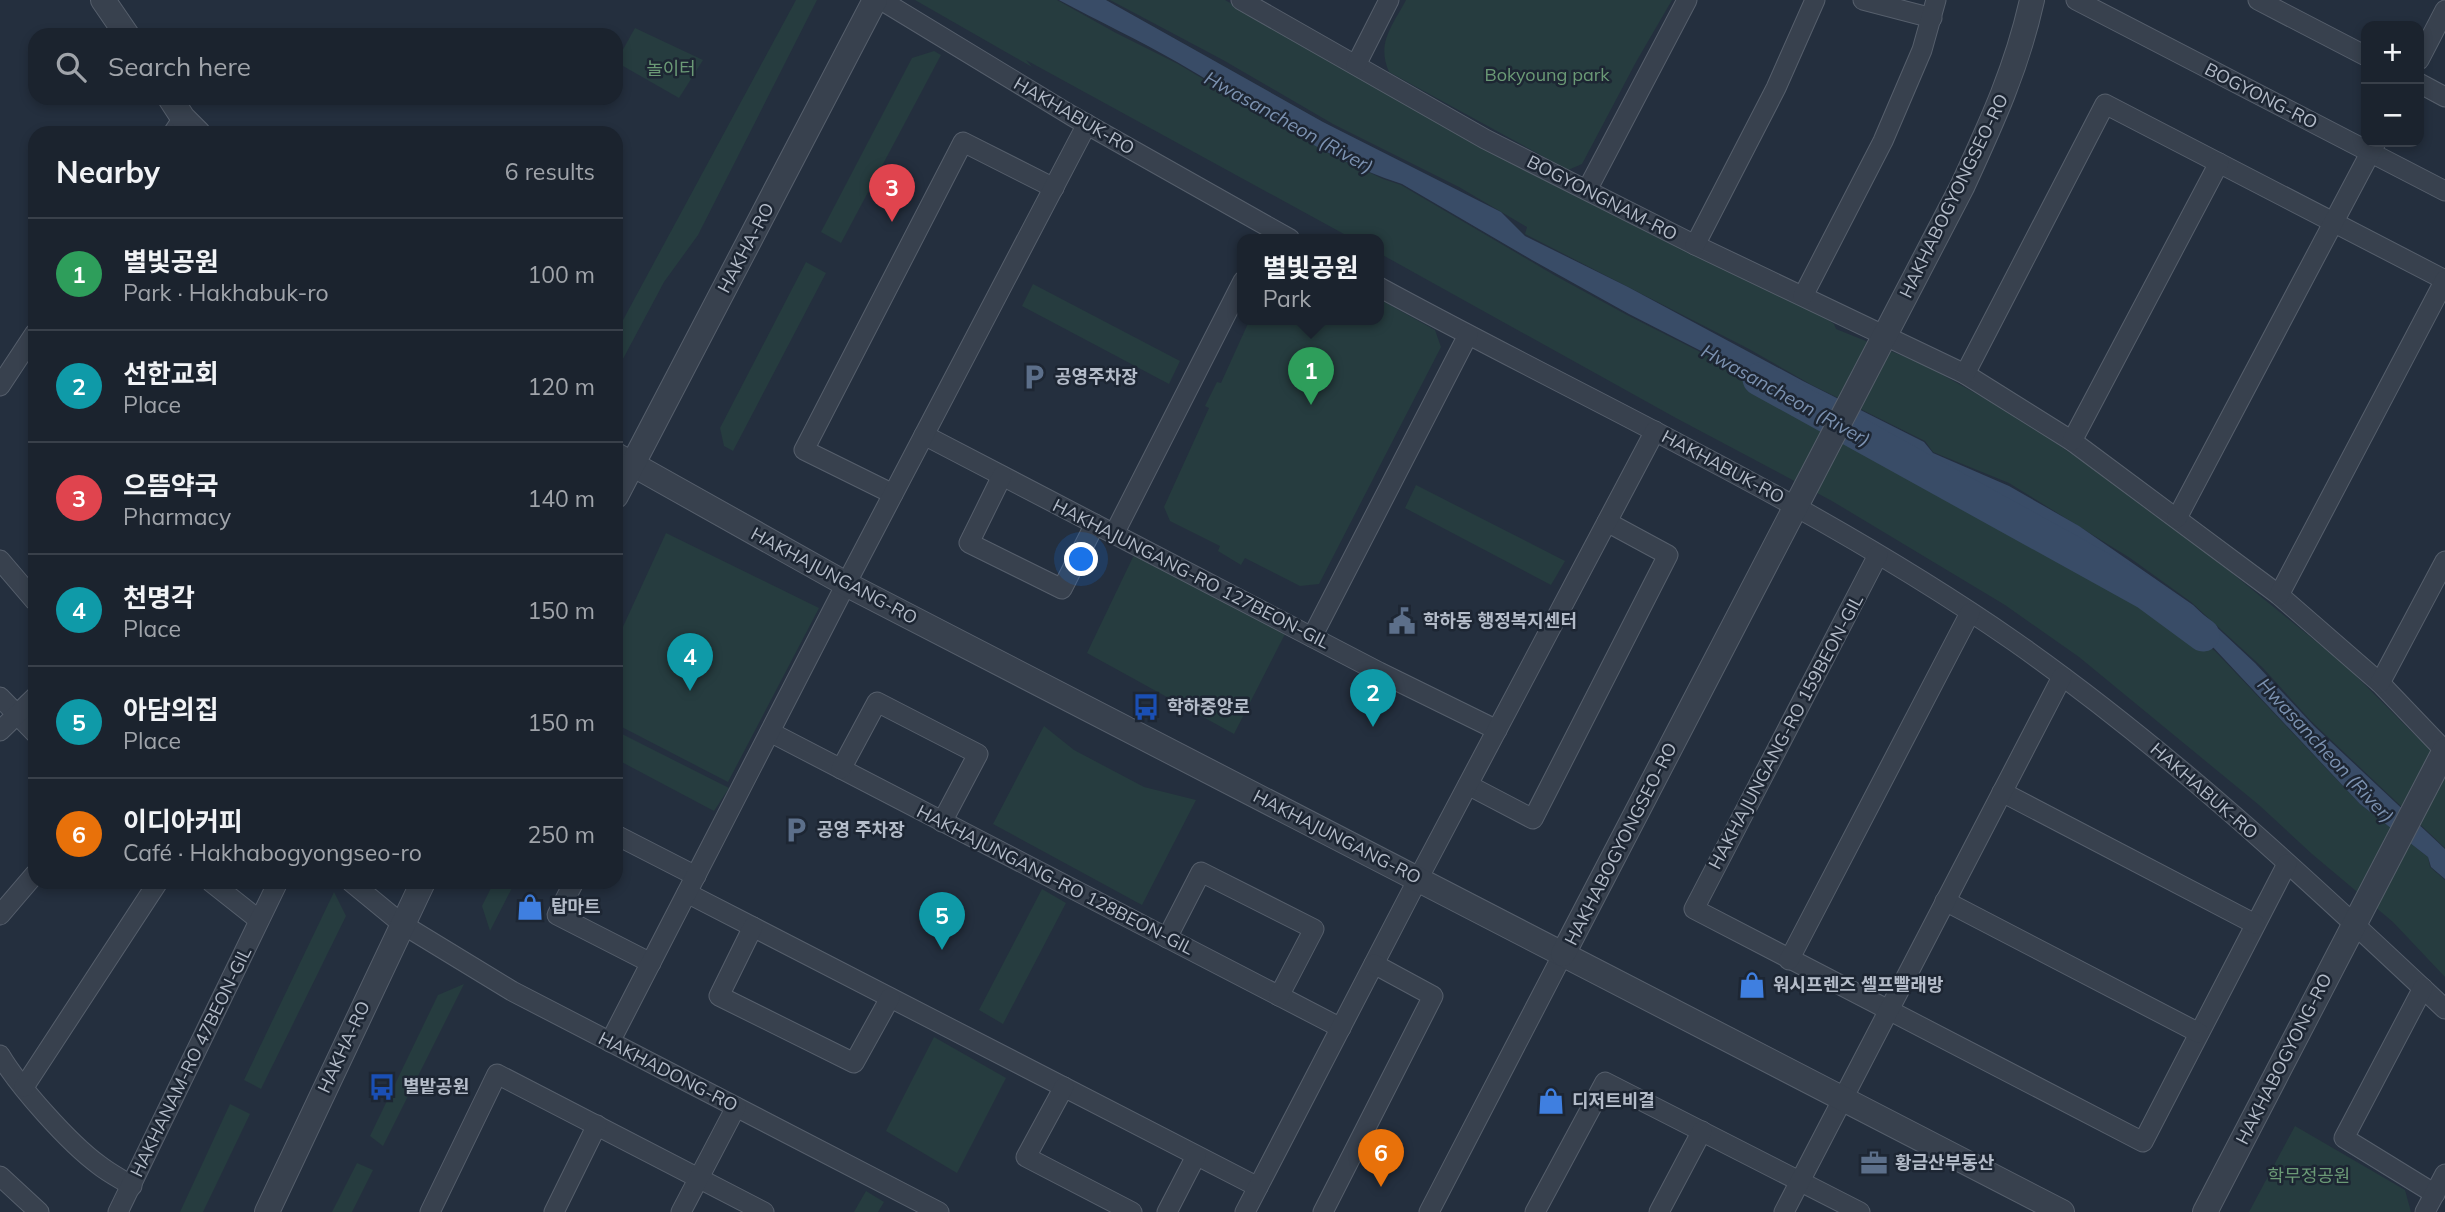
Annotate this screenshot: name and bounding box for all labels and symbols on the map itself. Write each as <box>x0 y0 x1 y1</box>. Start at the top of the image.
park label: 놀이터 <box>646 57 696 80</box>
street label: BOGYONG-RO <box>2201 57 2322 134</box>
park label: Bokyoung park <box>1484 63 1610 86</box>
water label: Hwasancheon (River) <box>1200 66 1378 178</box>
street label: HAKHABUK-RO <box>1010 72 1139 159</box>
street label: HAKHABOGYONGSEO-RO <box>1894 90 2013 302</box>
street label: BOGYONGNAM-RO <box>1523 150 1681 245</box>
pin: 3 <box>869 164 915 222</box>
street label: HAKHA-RO <box>712 199 779 297</box>
water label: Hwasancheon (River) <box>1697 339 1875 451</box>
pin: 1 <box>1288 347 1334 405</box>
parking icon: 공영주차장 <box>1019 362 1049 392</box>
place label: 공영주차장 <box>1055 365 1138 388</box>
street label: HAKHABUK-RO <box>1658 425 1789 509</box>
street label: HAKHAJUNGANG-RO 127BEON-GIL <box>1049 493 1334 654</box>
street label: HAKHAJUNGANG-RO <box>747 522 921 629</box>
your location <box>1064 542 1098 576</box>
street label: HAKHAJUNGANG-RO 159BEON-GIL <box>1703 590 1868 873</box>
public building icon: 학하동 행정복지센터 <box>1387 606 1417 636</box>
place label: 학하동 행정복지센터 <box>1423 609 1577 632</box>
pin: 4 <box>667 633 713 691</box>
pin: 2 <box>1350 669 1396 727</box>
water label: Hwasancheon (River) <box>2253 673 2399 827</box>
bus stop icon: 학하중앙로 <box>1131 692 1161 722</box>
place label: 학하중앙로 <box>1167 695 1250 718</box>
street label: HAKHABUK-RO <box>2146 737 2263 844</box>
street label: HAKHABOGYONGSEO-RO <box>1559 738 1682 949</box>
street label: HAKHAJUNGANG-RO <box>1249 784 1425 889</box>
street label: HAKHAJUNGANG-RO 128BEON-GIL <box>913 799 1198 960</box>
parking icon: 공영 주차장 <box>781 815 811 845</box>
place label: 공영 주차장 <box>817 818 905 841</box>
shop icon: 탑마트 <box>515 892 545 922</box>
pin: 5 <box>919 892 965 950</box>
place label: 탑마트 <box>551 895 601 918</box>
street label: HAKHANAM-RO 47BEON-GIL <box>125 943 256 1181</box>
street label: HAKHABOGYONG-RO <box>2230 969 2337 1148</box>
shop icon: 워시프렌즈 셀프빨래방 <box>1737 970 1767 1000</box>
place label: 워시프렌즈 셀프빨래방 <box>1773 973 1944 996</box>
street label: HAKHA-RO <box>312 997 375 1097</box>
street label: HAKHADONG-RO <box>595 1026 742 1117</box>
bus stop icon: 별밭공원 <box>367 1072 397 1102</box>
place label: 별밭공원 <box>403 1075 469 1098</box>
shop icon: 디저트비결 <box>1536 1086 1566 1116</box>
place label: 디저트비결 <box>1572 1089 1655 1112</box>
pin: 6 <box>1358 1129 1404 1187</box>
office icon: 황금산부동산 <box>1859 1148 1889 1178</box>
place label: 황금산부동산 <box>1895 1151 1995 1174</box>
park label: 학무정공원 <box>2268 1164 2350 1187</box>

